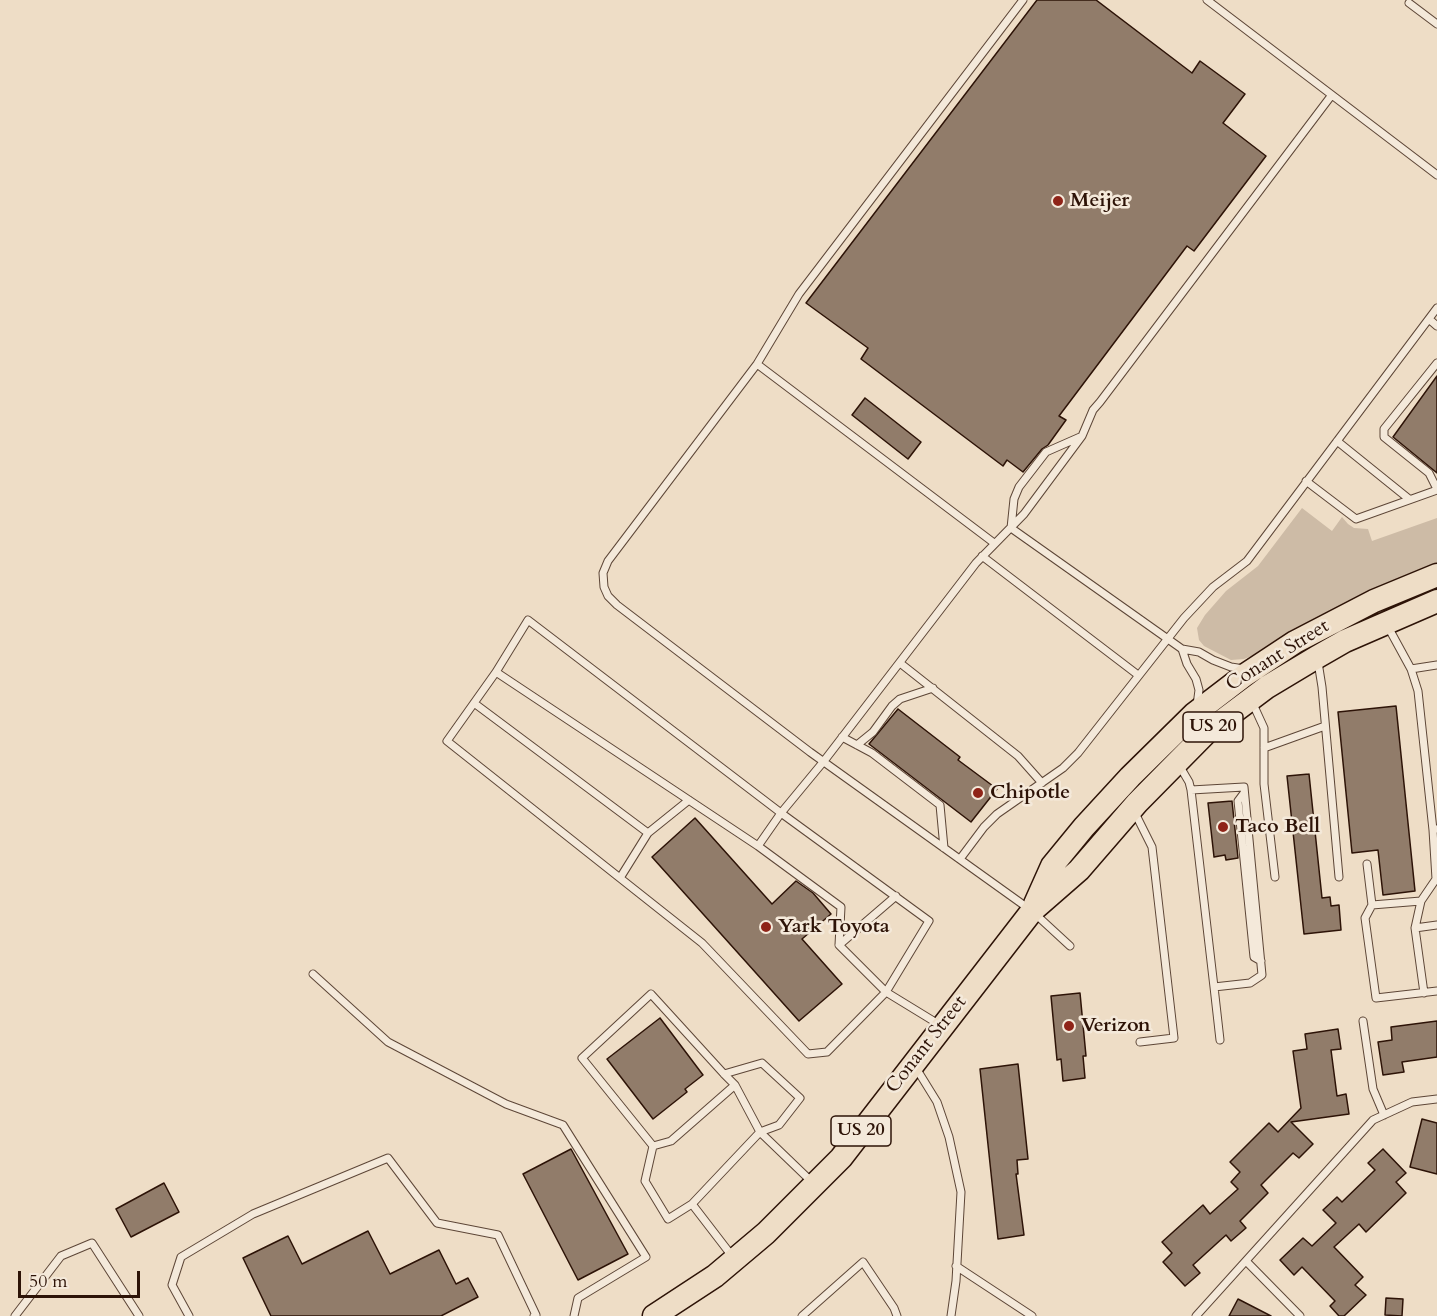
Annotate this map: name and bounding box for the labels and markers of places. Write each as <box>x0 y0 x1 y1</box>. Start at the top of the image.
place label: Meijer <box>1070 189 1129 213</box>
marker: Meijer <box>1051 194 1065 208</box>
place label: Chipotle <box>990 781 1070 805</box>
marker: Chipotle <box>971 786 985 800</box>
place label: Taco Bell <box>1235 815 1320 839</box>
marker: Taco Bell <box>1216 820 1230 834</box>
place label: Yark Toyota <box>778 915 890 939</box>
marker: Yark Toyota <box>759 920 773 934</box>
place label: Verizon <box>1081 1014 1151 1038</box>
marker: Verizon <box>1062 1019 1076 1033</box>

